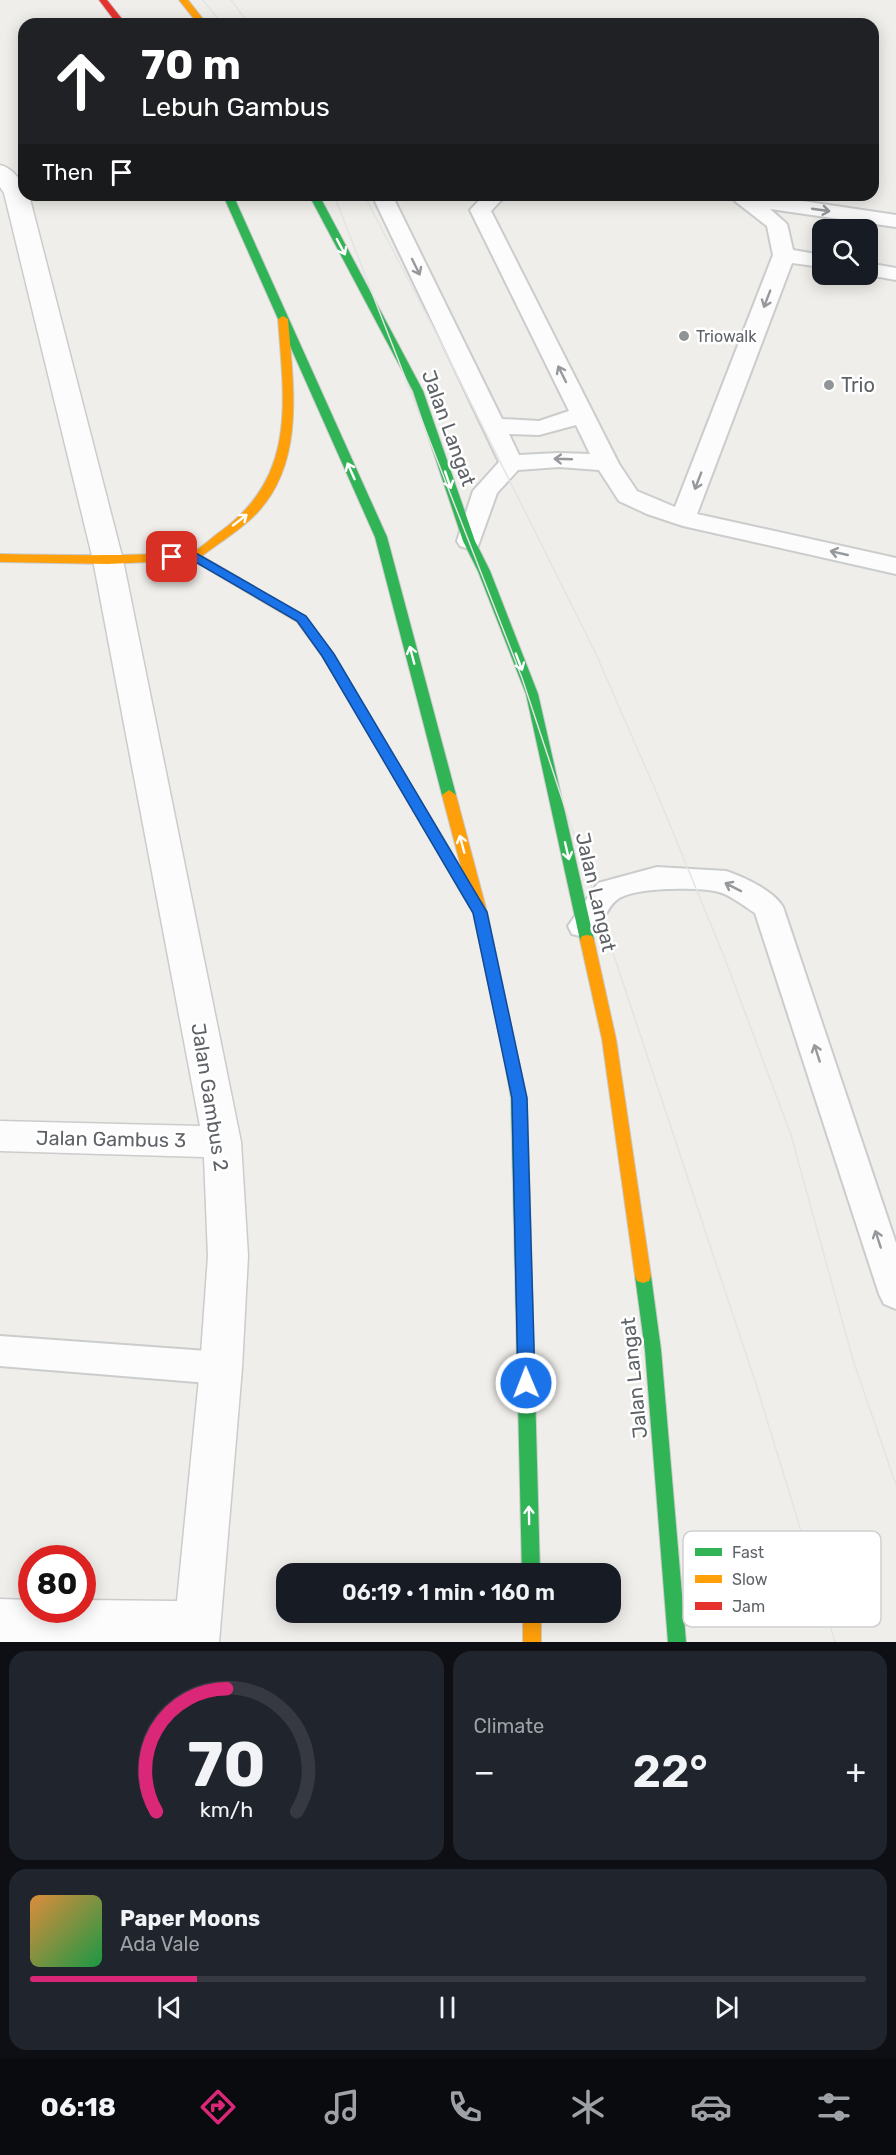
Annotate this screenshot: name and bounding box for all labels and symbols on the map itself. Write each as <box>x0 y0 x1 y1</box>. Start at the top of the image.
one-way arrow <box>811 204 831 215</box>
one-way arrow <box>336 237 347 255</box>
one-way arrow <box>411 257 423 275</box>
one-way arrow <box>761 289 772 307</box>
place label: Triowalk <box>696 327 757 346</box>
marker: Triowalk <box>677 329 691 343</box>
one-way arrow <box>555 365 567 383</box>
street label: Jalan Langat <box>417 367 481 489</box>
place label: Trio <box>841 373 875 397</box>
marker: Trio <box>822 378 836 392</box>
one-way arrow <box>554 453 574 465</box>
one-way arrow <box>345 462 356 480</box>
one-way arrow <box>444 471 455 489</box>
one-way arrow <box>691 471 702 490</box>
one-way arrow <box>232 513 248 526</box>
pin <box>146 531 197 582</box>
one-way arrow <box>830 546 849 558</box>
one-way arrow <box>406 646 417 665</box>
one-way arrow <box>514 652 525 671</box>
street label: Jalan Langat <box>571 830 621 954</box>
one-way arrow <box>455 835 467 854</box>
one-way arrow <box>561 841 573 860</box>
one-way arrow <box>725 881 742 893</box>
street label: Jalan Gambus 2 <box>186 1021 234 1173</box>
one-way arrow <box>810 1044 821 1063</box>
street label: Jalan Gambus 3 <box>36 1126 186 1152</box>
one-way arrow <box>871 1230 882 1249</box>
street label: Jalan Langat <box>616 1316 652 1440</box>
position arrow <box>494 1351 558 1415</box>
one-way arrow <box>524 1506 535 1526</box>
legend <box>683 1531 881 1627</box>
text: Fast <box>732 1543 764 1562</box>
speed limit sign: 80 <box>18 1545 96 1623</box>
text: Slow <box>732 1570 768 1589</box>
text: Jam <box>732 1597 765 1616</box>

